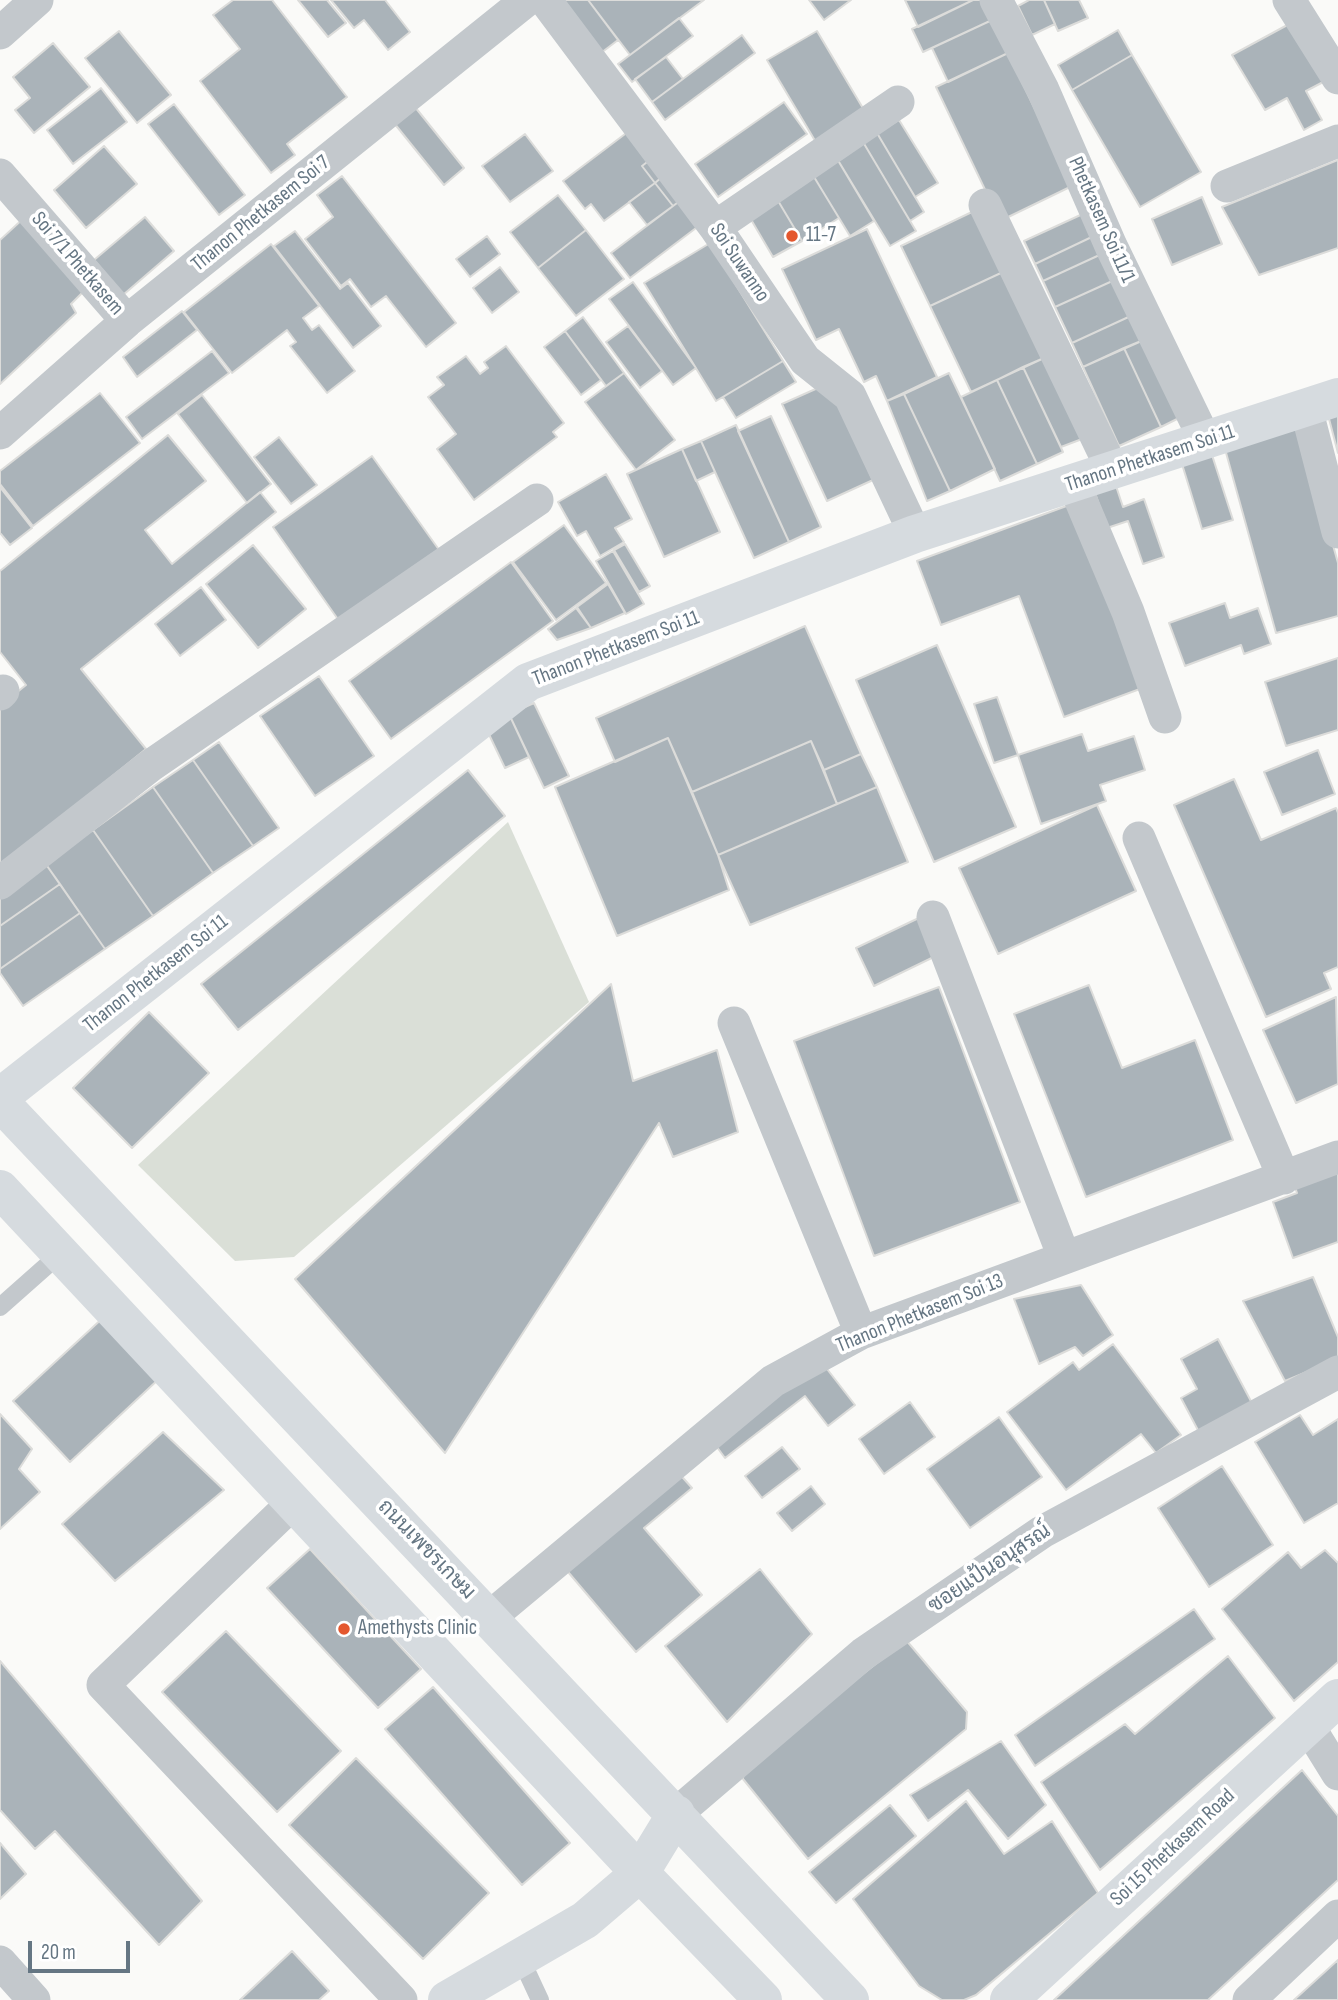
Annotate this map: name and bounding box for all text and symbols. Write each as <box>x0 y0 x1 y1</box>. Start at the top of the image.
street label: Thanon Phetkasem Soi 7 <box>187 151 335 277</box>
street label: Phetkasem Soi 11/1 <box>1062 153 1140 287</box>
street label: Soi 7/1 Phetkasem <box>25 207 129 321</box>
street label: Soi Suwanno <box>704 219 774 307</box>
place label: 11-7 <box>806 223 836 249</box>
marker: 11-7 <box>784 228 800 244</box>
street label: Thanon Phetkasem Soi 11 <box>1062 420 1238 498</box>
street label: Thanon Phetkasem Soi 11 <box>529 606 703 692</box>
street label: Thanon Phetkasem Soi 11 <box>79 910 233 1038</box>
street label: Thanon Phetkasem Soi 13 <box>833 1269 1007 1359</box>
street label: ถนนเพชรเกษม <box>372 1495 480 1605</box>
street label: ซอยแป้นอนุสรณ์ <box>924 1519 1056 1619</box>
place label: Amethysts Clinic <box>358 1616 477 1642</box>
marker: Amethysts Clinic <box>336 1621 352 1637</box>
street label: Soi 15 Phetkasem Road <box>1106 1784 1240 1912</box>
scale bar <box>32 1926 133 1970</box>
text: 20 m <box>41 1940 76 1965</box>

